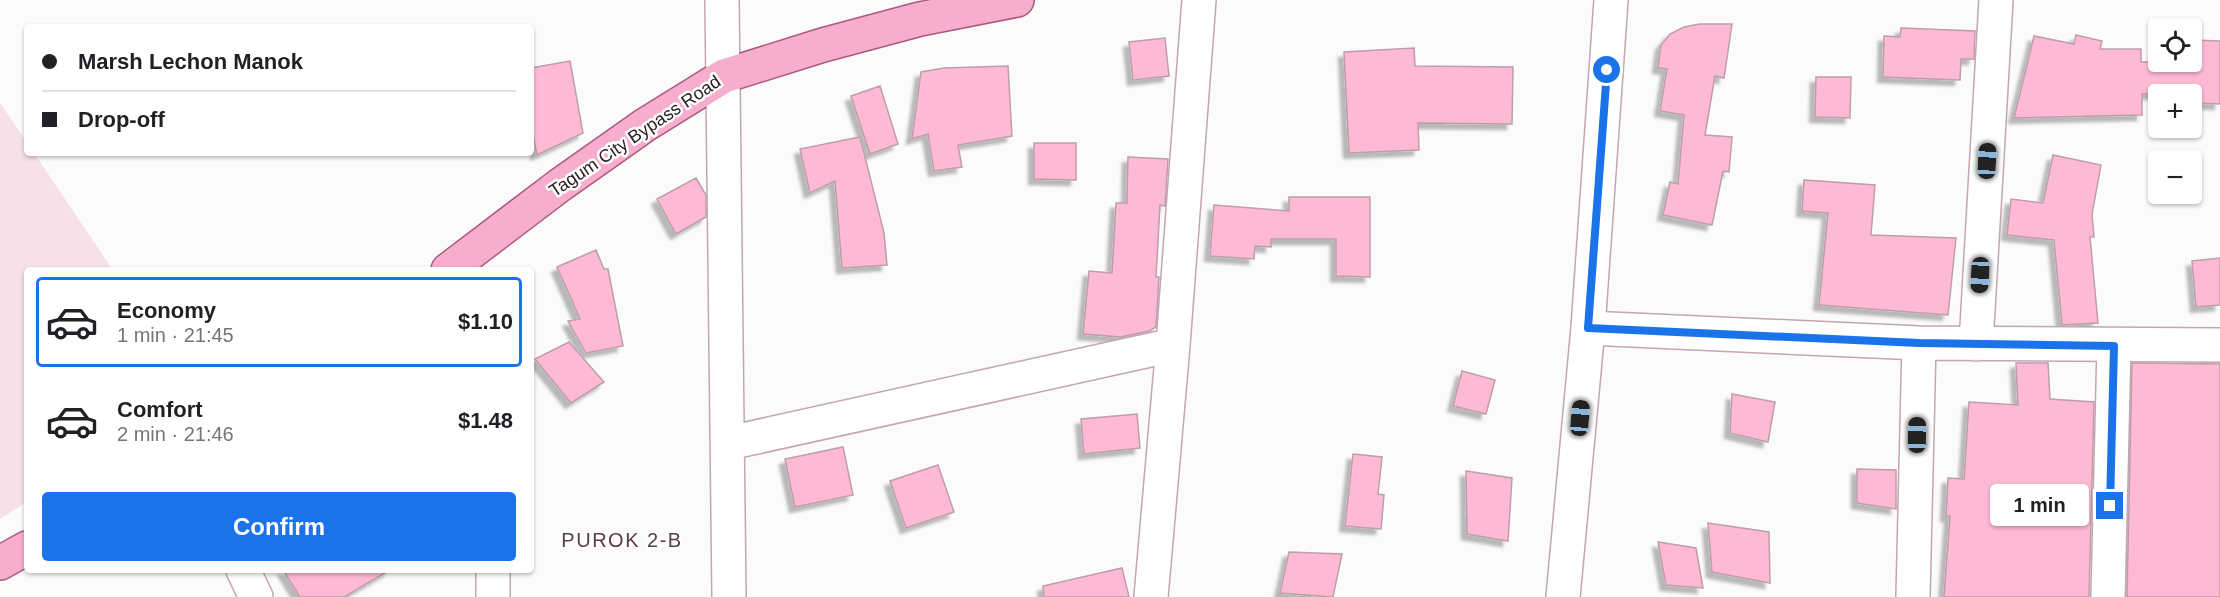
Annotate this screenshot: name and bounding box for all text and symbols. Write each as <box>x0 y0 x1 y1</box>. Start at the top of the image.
map controls <box>2148 18 2202 204</box>
button: locate <box>2148 18 2202 72</box>
text: Marsh Lechon Manok <box>78 49 303 74</box>
route start <box>1593 56 1620 83</box>
street label: Tagum City Bypass Road <box>546 71 724 201</box>
button: + <box>2148 84 2202 138</box>
text: Drop-off <box>78 107 165 132</box>
car <box>1977 143 1997 179</box>
button: − <box>2148 150 2202 204</box>
car <box>1970 257 1990 293</box>
icon: car <box>45 295 99 349</box>
text: Economy <box>117 298 216 323</box>
text: $1.10 <box>458 309 513 334</box>
text: 1 min · 21:45 <box>117 324 234 346</box>
icon: car <box>45 394 99 448</box>
text: Comfort <box>117 397 203 422</box>
car <box>1569 399 1591 437</box>
text: $1.48 <box>458 408 513 433</box>
car <box>1908 417 1926 453</box>
text: 2 min · 21:46 <box>117 423 234 445</box>
callout: 1 min <box>1990 485 2089 527</box>
button: Confirm <box>42 492 516 561</box>
route end <box>2096 492 2123 519</box>
text: 1 min <box>2013 494 2066 516</box>
district label: PUROK 2-B <box>561 529 683 551</box>

